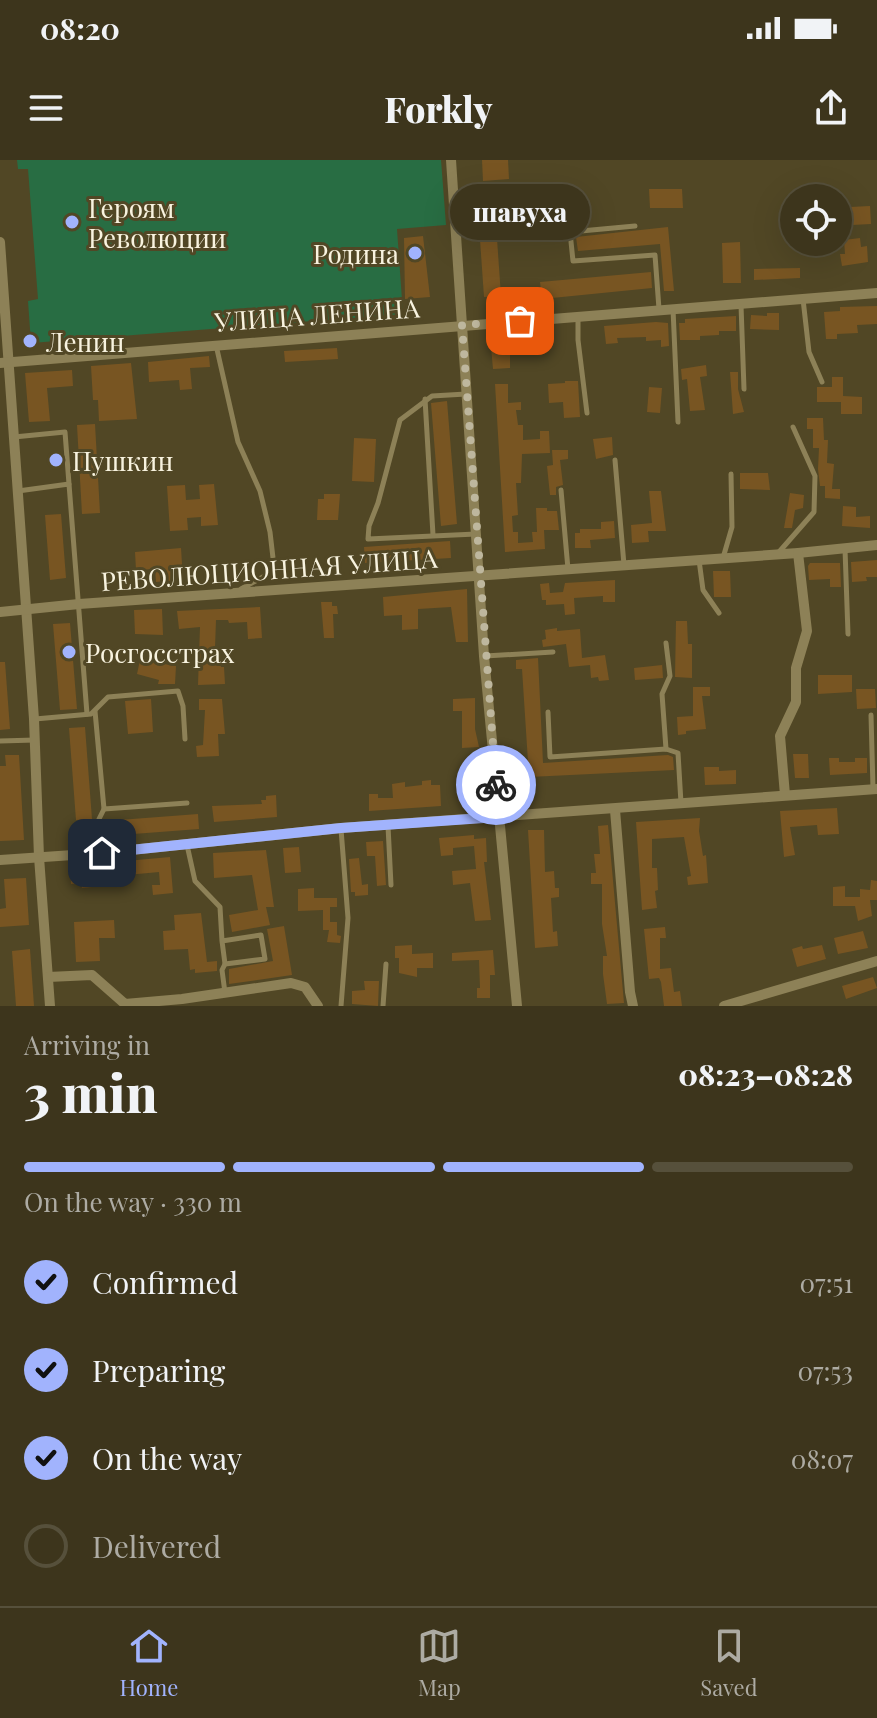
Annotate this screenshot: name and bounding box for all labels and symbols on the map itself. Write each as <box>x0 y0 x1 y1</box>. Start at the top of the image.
callout: шавуха <box>450 185 590 241</box>
place label: Героям Революции <box>88 190 226 255</box>
marker: Героям Революции <box>63 213 81 231</box>
place label: Родина <box>313 236 399 271</box>
marker: Родина <box>406 244 424 262</box>
pin <box>486 287 554 355</box>
street label: УЛИЦА ЛЕНИНА <box>212 289 421 339</box>
place label: Ленин <box>45 324 125 359</box>
marker: Ленин <box>21 332 39 350</box>
place label: Пушкин <box>72 443 174 478</box>
marker: Пушкин <box>47 451 65 469</box>
street label: РЕВОЛЮЦИОННАЯ УЛИЦА <box>99 540 439 598</box>
place label: Росгосстрах <box>85 635 235 670</box>
marker: Росгосстрах <box>60 643 78 661</box>
courier <box>456 745 536 825</box>
pin <box>68 819 136 887</box>

